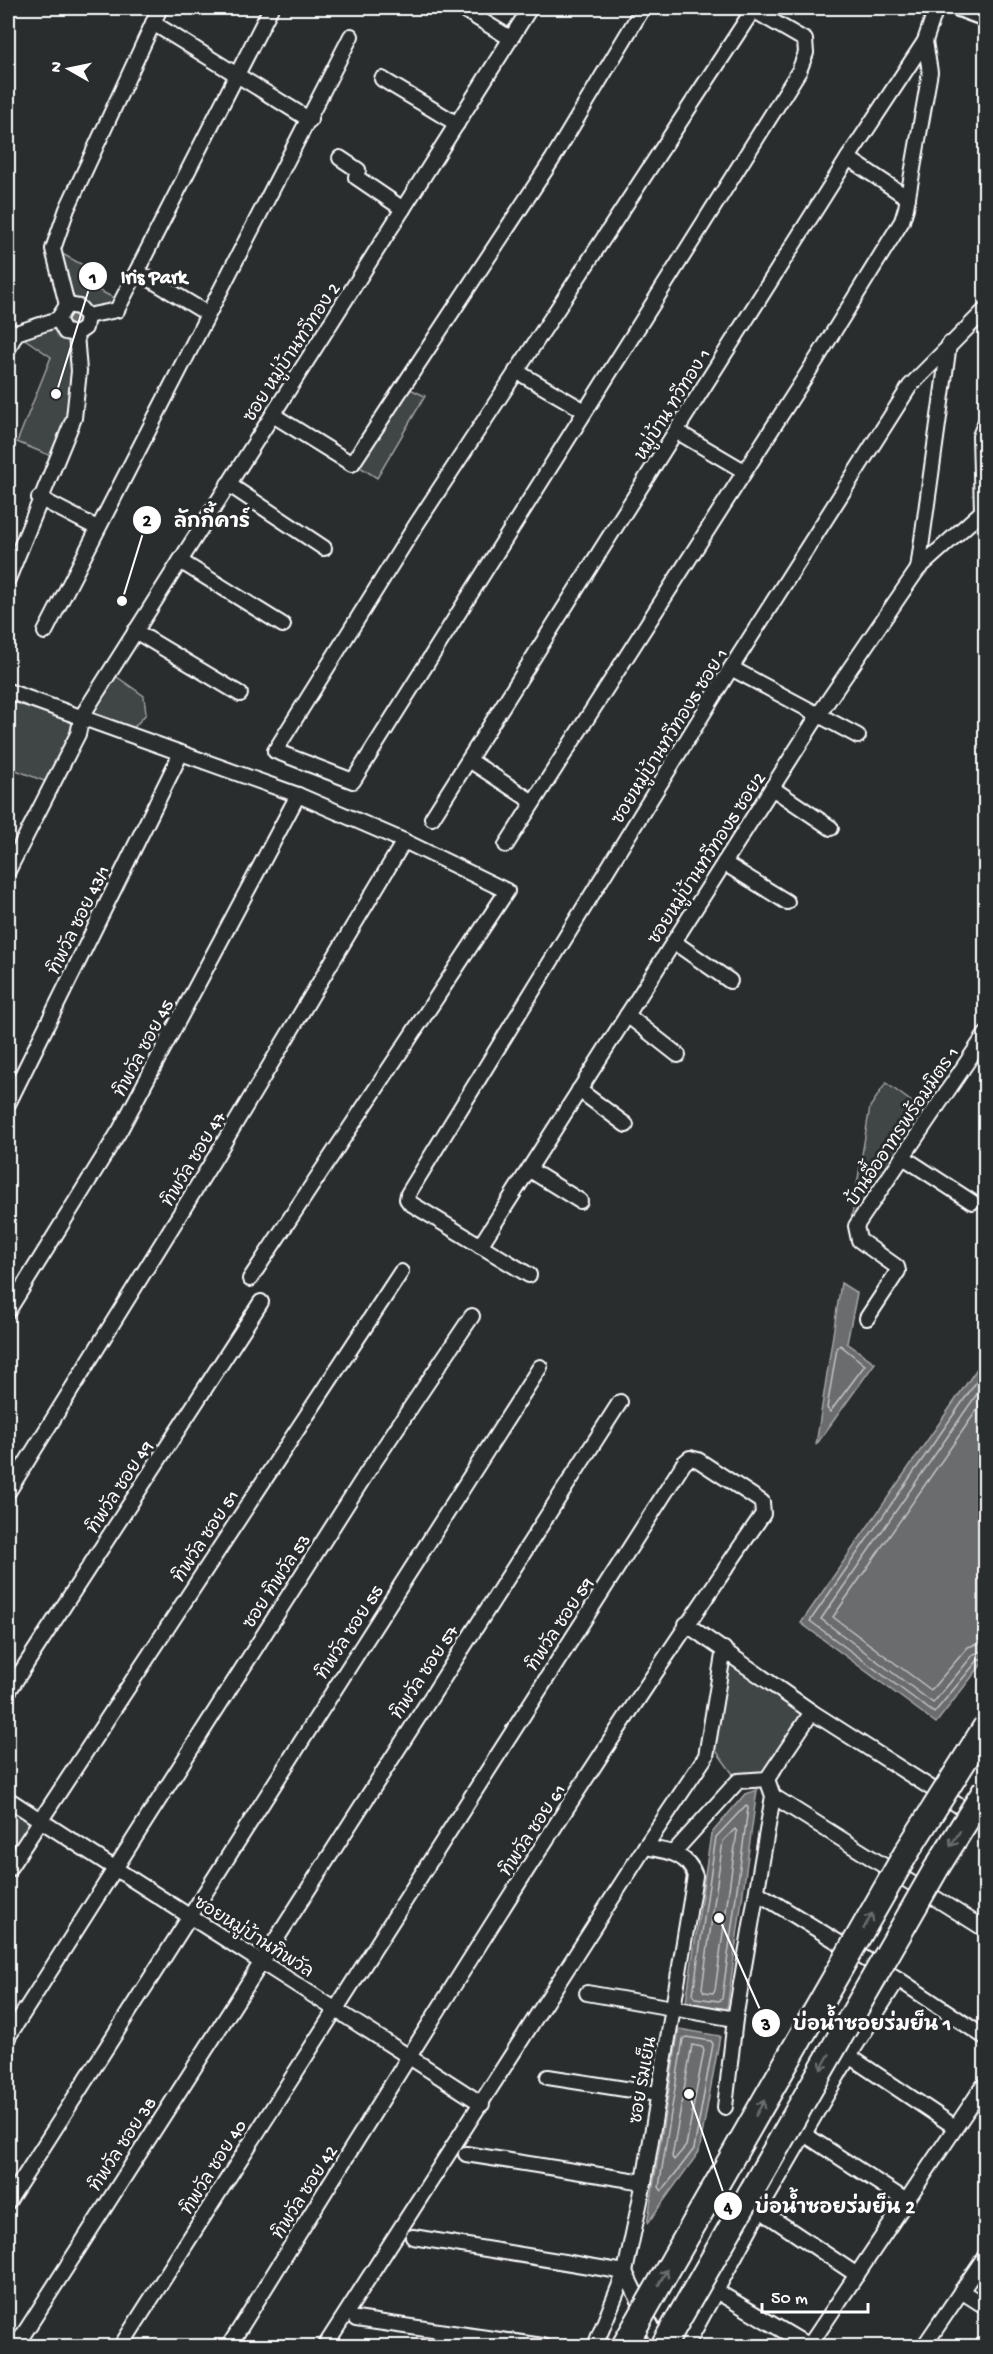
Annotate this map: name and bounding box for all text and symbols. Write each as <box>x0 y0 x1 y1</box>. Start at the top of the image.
north arrow <box>39 39 99 99</box>
text: N <box>47 60 68 74</box>
callout: Iris Park <box>78 257 199 295</box>
text: Iris Park <box>121 268 189 291</box>
text: 1 <box>88 269 97 290</box>
street label: ซอย หมู่บ้านทวีทอง 2 <box>237 278 347 427</box>
street label: หมู่บ้าน ทวีทอง 1 <box>628 344 717 465</box>
callout: ลักกี้คาร์ <box>132 501 262 539</box>
text: ลักกี้คาร์ <box>174 501 250 535</box>
text: 2 <box>143 512 152 533</box>
street label: ซอยหมู่บ้านทวีทอง5 ซอย 1 <box>605 643 735 830</box>
street label: ซอยหมู่บ้านทวีทอง5 ซอย2 <box>641 767 772 950</box>
street label: ทิพวัล ซอย 43/1 <box>42 862 116 979</box>
street label: ทิพวัล ซอย 45 <box>108 995 180 1101</box>
street label: บ้านอื้ออาทรพร้อมมิตร 1 <box>836 1039 965 1211</box>
street label: ทิพวัล ซอย 47 <box>156 1107 232 1212</box>
street label: ทิพวัล ซอย 49 <box>81 1436 159 1539</box>
street label: ทิพวัล ซอย 51 <box>167 1486 245 1588</box>
street label: ซอย ทิพวัล 53 <box>237 1530 316 1633</box>
street label: ทิพวัล ซอย 59 <box>520 1573 599 1676</box>
street label: ทิพวัล ซอย 55 <box>310 1581 389 1684</box>
street label: ทิพวัล ซอย 57 <box>385 1620 465 1724</box>
street label: ทิพวัล ซอย 61 <box>494 1780 572 1881</box>
one-way arrow <box>948 1830 960 1847</box>
street label: ซอยหมู่บ้านทิพวัล <box>188 1889 318 1984</box>
one-way arrow <box>862 1913 874 1930</box>
callout: บ่อน้ำซอยร่มย็น 1 <box>751 2004 963 2042</box>
text: บ่อน้ำซอยร่มย็น 1 <box>793 2004 951 2038</box>
text: 3 <box>760 2016 771 2037</box>
street label: ซอย ร่มเย็น <box>622 2034 662 2126</box>
one-way arrow <box>819 2053 831 2070</box>
street label: ทิพวัล ซอย 38 <box>83 2092 163 2197</box>
one-way arrow <box>754 2100 766 2117</box>
street label: ทิพวัล ซอย 40 <box>175 2115 253 2220</box>
street label: ทิพวัล ซอย 42 <box>266 2141 343 2244</box>
callout: บ่อน้ำซอยร่มย็น 2 <box>713 2187 927 2225</box>
text: บ่อน้ำซอยร่มย็น 2 <box>755 2187 915 2221</box>
text: 4 <box>723 2199 733 2220</box>
one-way arrow <box>657 2269 669 2286</box>
scale bar <box>762 2276 868 2314</box>
text: 50 m <box>771 2289 808 2310</box>

